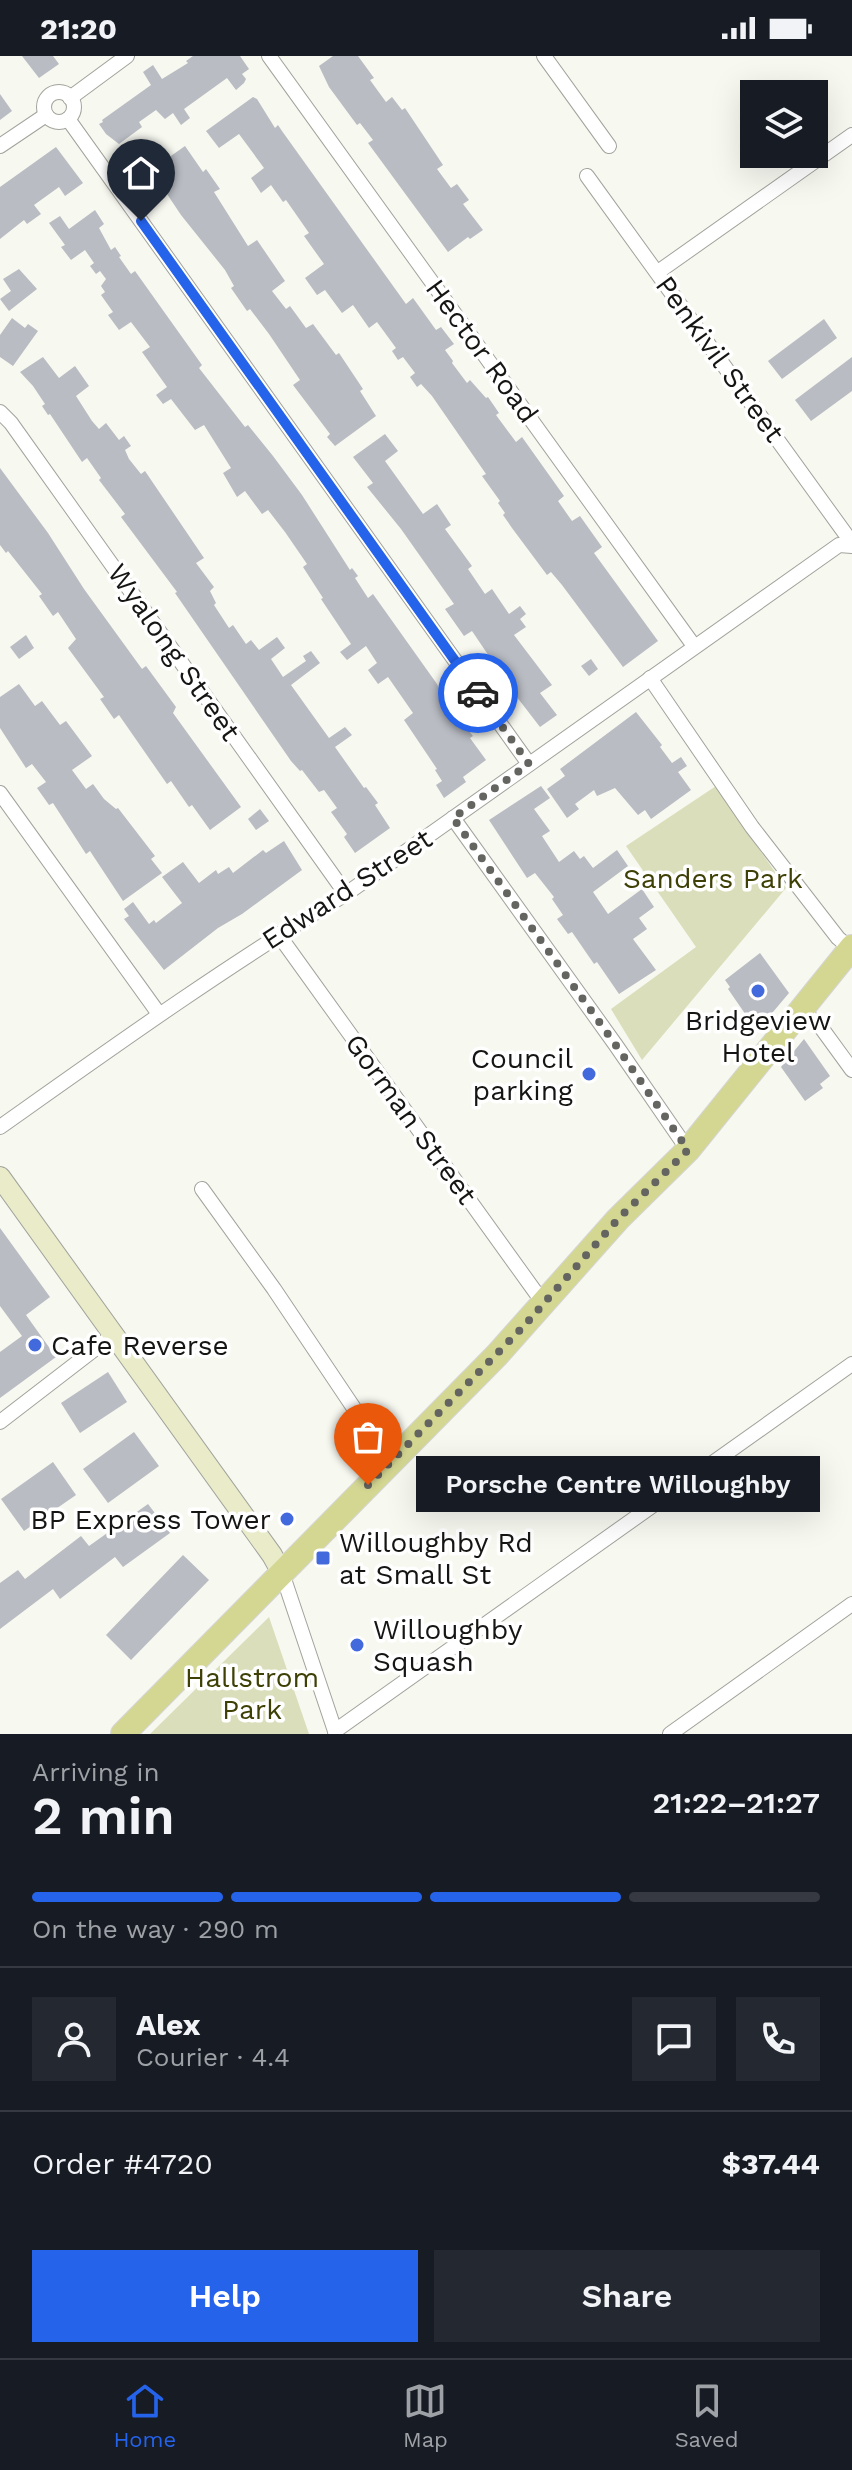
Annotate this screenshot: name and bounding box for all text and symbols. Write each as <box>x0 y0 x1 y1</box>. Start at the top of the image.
text: 21:20 <box>40 11 117 46</box>
map controls <box>740 80 828 168</box>
button: layers <box>740 80 828 168</box>
pin <box>107 139 175 221</box>
icon: home <box>119 151 163 195</box>
street label: Penkivil Street <box>649 270 791 449</box>
street label: Hector Road <box>419 273 545 429</box>
street label: Wyalong Street <box>101 557 247 747</box>
courier <box>438 653 518 733</box>
icon: car <box>456 671 500 715</box>
street label: Edward Street <box>256 822 438 956</box>
park label: Sanders Park <box>623 862 803 895</box>
marker: Bridgeview Hotel <box>749 982 767 1000</box>
place label: Bridgeview Hotel <box>685 1004 831 1069</box>
street label: Gorman Street <box>338 1028 484 1211</box>
place label: Council parking <box>471 1042 573 1107</box>
marker: Council parking <box>580 1065 598 1083</box>
place label: Cafe Reverse <box>51 1329 229 1362</box>
marker: Cafe Reverse <box>26 1336 44 1354</box>
pin <box>334 1403 402 1485</box>
icon: bag <box>346 1415 390 1459</box>
callout: Porsche Centre Willoughby <box>416 1457 820 1513</box>
text: Porsche Centre Willoughby <box>446 1469 790 1499</box>
place label: BP Express Tower <box>30 1503 271 1536</box>
marker: BP Express Tower <box>278 1510 296 1528</box>
place label: Willoughby Rd at Small St <box>339 1526 533 1591</box>
marker: Willoughby Rd at Small St <box>314 1549 332 1567</box>
place label: Willoughby Squash <box>373 1613 523 1678</box>
marker: Willoughby Squash <box>348 1636 366 1654</box>
park label: Hallstrom Park <box>185 1661 319 1726</box>
text: Arriving in <box>32 1757 160 1787</box>
text: 21:22–21:27 <box>652 1785 820 1820</box>
text: 2 min <box>32 1786 175 1847</box>
text: On the way · 290 m <box>32 1914 279 1944</box>
button: person <box>32 1997 116 2081</box>
button: chat <box>632 1997 716 2081</box>
button: phone <box>736 1997 820 2081</box>
text: Alex <box>136 2007 200 2042</box>
text: Courier · 4.4 <box>136 2042 290 2072</box>
text: Order #4720 <box>32 2146 213 2181</box>
text: $37.44 <box>722 2146 820 2181</box>
button: Help <box>32 2250 418 2342</box>
button: Share <box>434 2250 820 2342</box>
tab: Home <box>113 2379 176 2452</box>
tab: Map <box>403 2379 448 2452</box>
tab: Saved <box>675 2379 739 2452</box>

